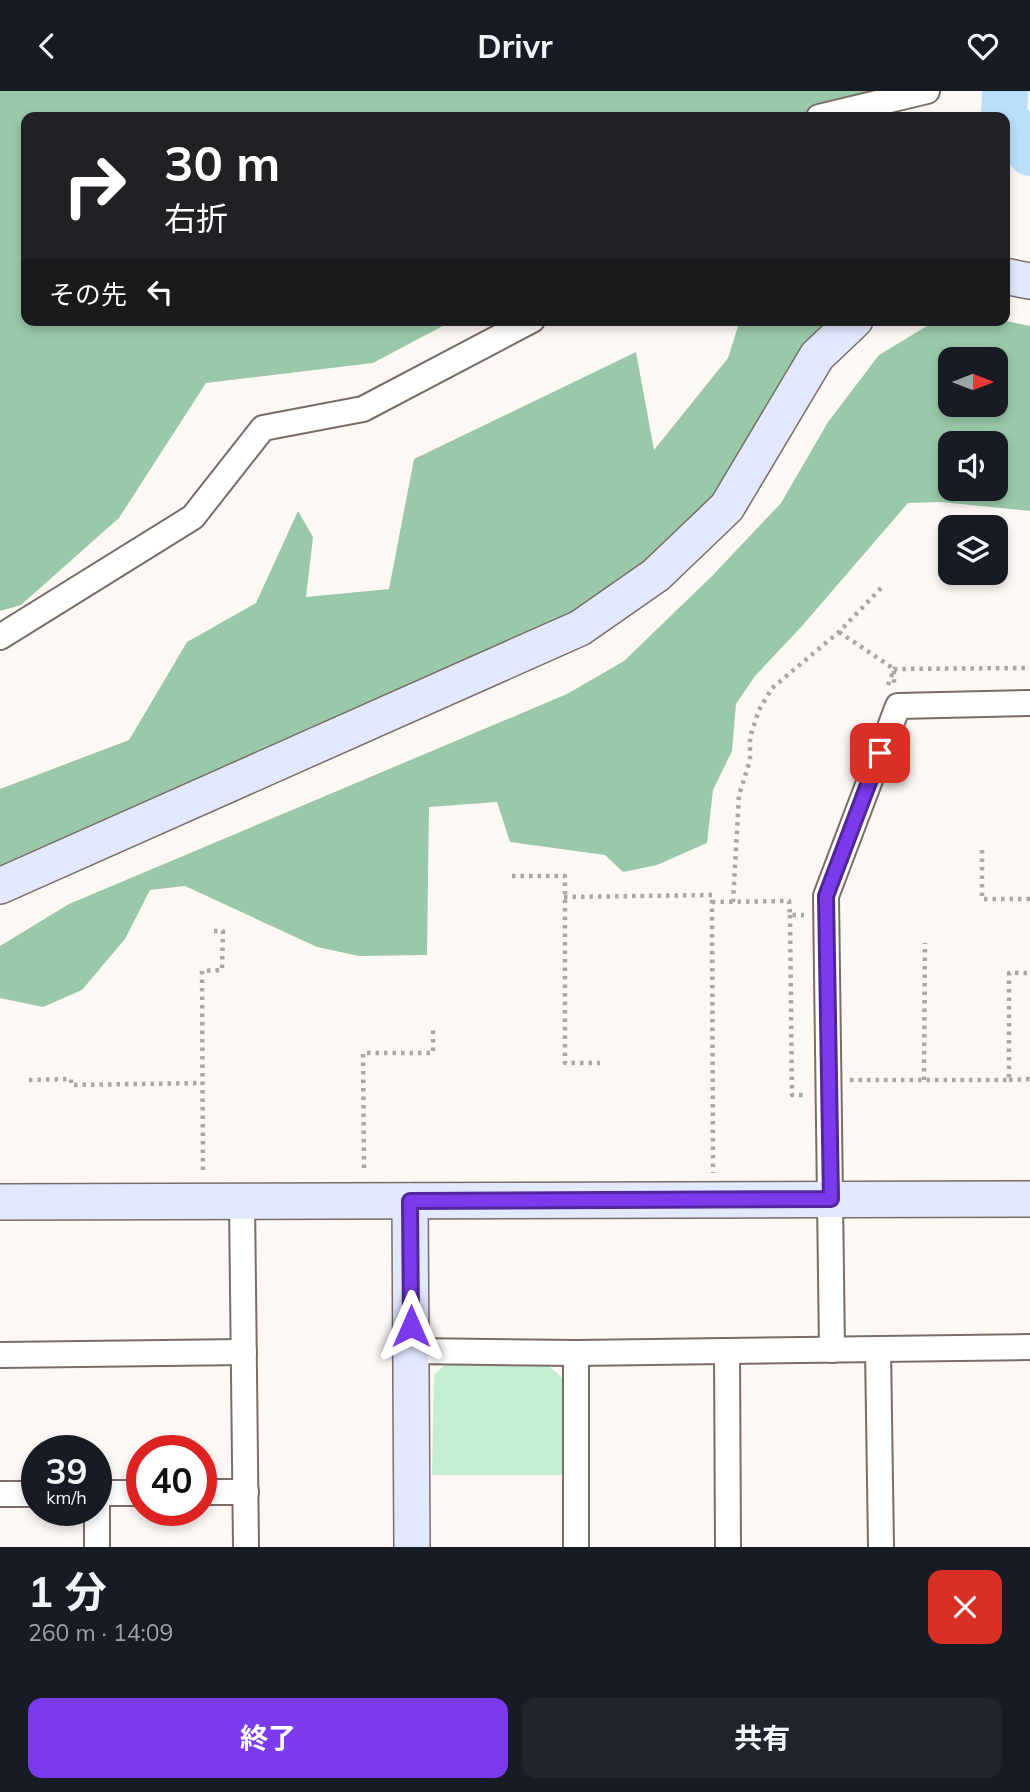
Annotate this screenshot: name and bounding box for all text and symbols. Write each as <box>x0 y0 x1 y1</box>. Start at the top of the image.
text: Drivr <box>477 26 553 66</box>
icon: back <box>28 27 66 65</box>
icon: heart <box>964 27 1002 65</box>
text: 30 m <box>164 132 280 193</box>
icon: right <box>49 140 140 231</box>
text: 右折 <box>164 198 228 238</box>
icon: left <box>141 273 179 311</box>
text: その先 <box>49 278 127 311</box>
north arrow <box>938 347 1008 417</box>
map controls <box>938 347 1008 585</box>
button: sound <box>938 431 1008 501</box>
button: layers <box>938 515 1008 585</box>
pin <box>850 723 910 783</box>
icon: arrive <box>861 734 899 772</box>
position arrow <box>374 1289 448 1363</box>
speed limit sign: 40 <box>126 1435 217 1526</box>
text: 39 <box>45 1449 88 1493</box>
text: km/h <box>46 1486 87 1509</box>
text: 1 分 <box>28 1565 107 1618</box>
button: close <box>928 1570 1002 1644</box>
text: 260 m · 14:09 <box>28 1618 173 1647</box>
button: 終了 <box>28 1698 508 1778</box>
button: 共有 <box>522 1698 1002 1778</box>

